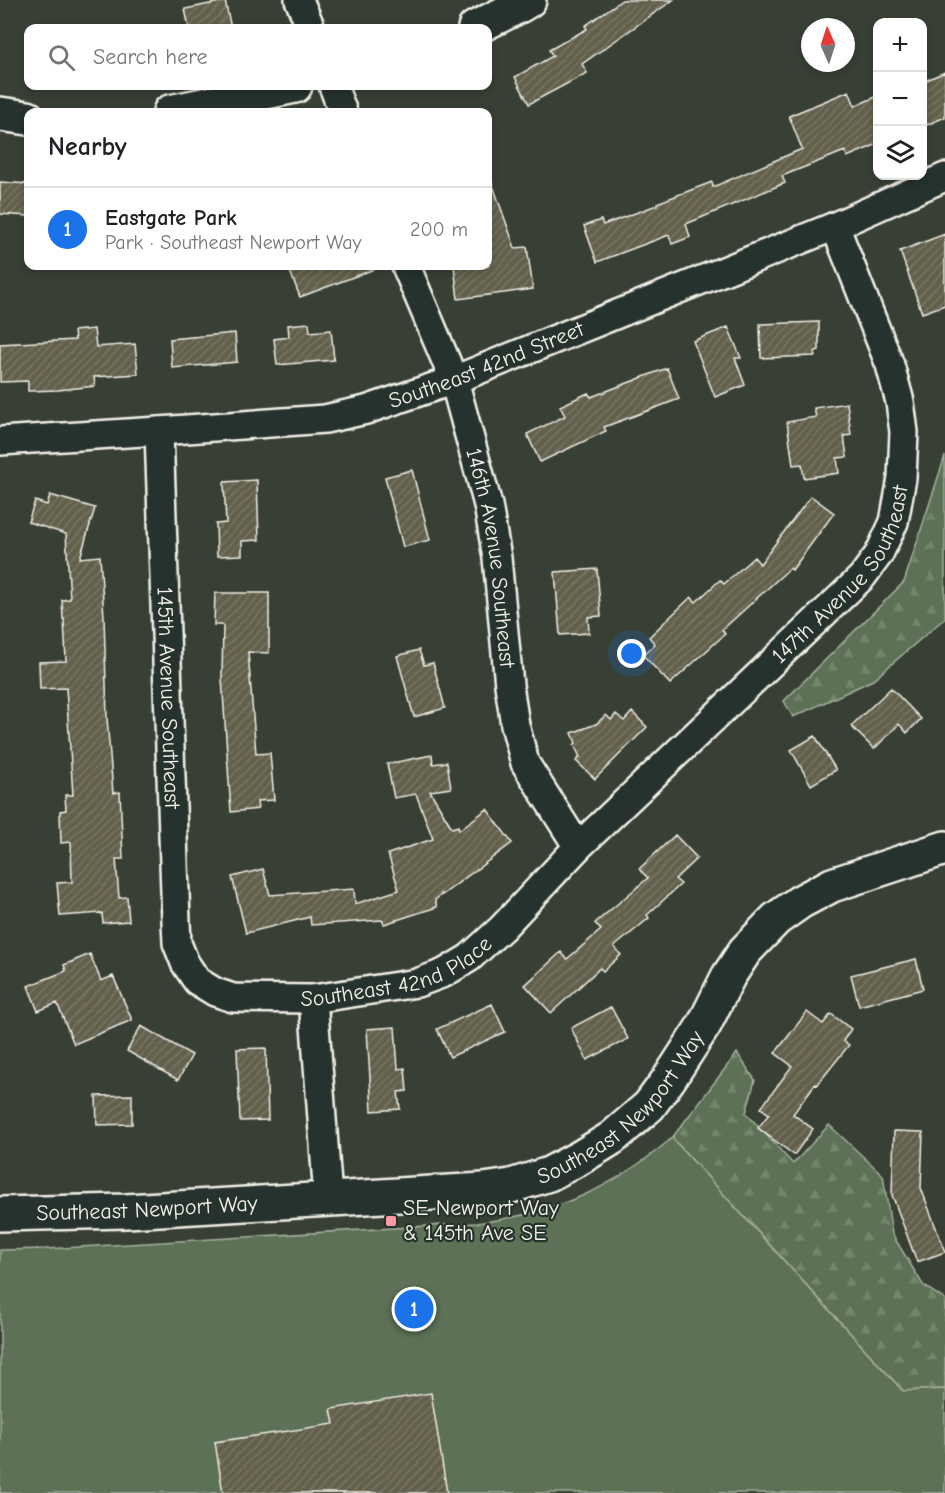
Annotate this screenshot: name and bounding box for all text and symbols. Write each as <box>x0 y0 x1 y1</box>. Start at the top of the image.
north arrow <box>801 18 855 72</box>
map controls <box>873 18 927 180</box>
button: + <box>873 18 927 72</box>
search box <box>24 24 492 90</box>
icon: search <box>45 41 78 74</box>
text: Search here <box>93 44 208 70</box>
button: − <box>873 72 927 126</box>
button: layers <box>873 126 927 180</box>
text: Nearby <box>48 132 127 162</box>
text: Eastgate Park <box>105 205 237 231</box>
text: 1 <box>64 218 71 241</box>
text: 200 m <box>410 218 468 241</box>
text: Park · Southeast Newport Way <box>105 231 361 254</box>
street label: Southeast 42nd Street <box>385 316 588 414</box>
street label: 146th Avenue Southeast <box>460 445 520 669</box>
street label: 147th Avenue Southeast <box>766 483 914 669</box>
street label: 145th Avenue Southeast <box>151 586 185 810</box>
your location <box>617 639 646 668</box>
street label: Southeast 42nd Place <box>300 931 497 1012</box>
street label: Southeast Newport Way <box>534 1026 710 1190</box>
street label: Southeast Newport Way <box>36 1190 258 1226</box>
place label: SE Newport Way & 145th Ave SE <box>403 1195 559 1246</box>
marker: SE Newport Way & 145th Ave SE <box>384 1214 398 1228</box>
pin: 1 <box>394 1286 434 1332</box>

